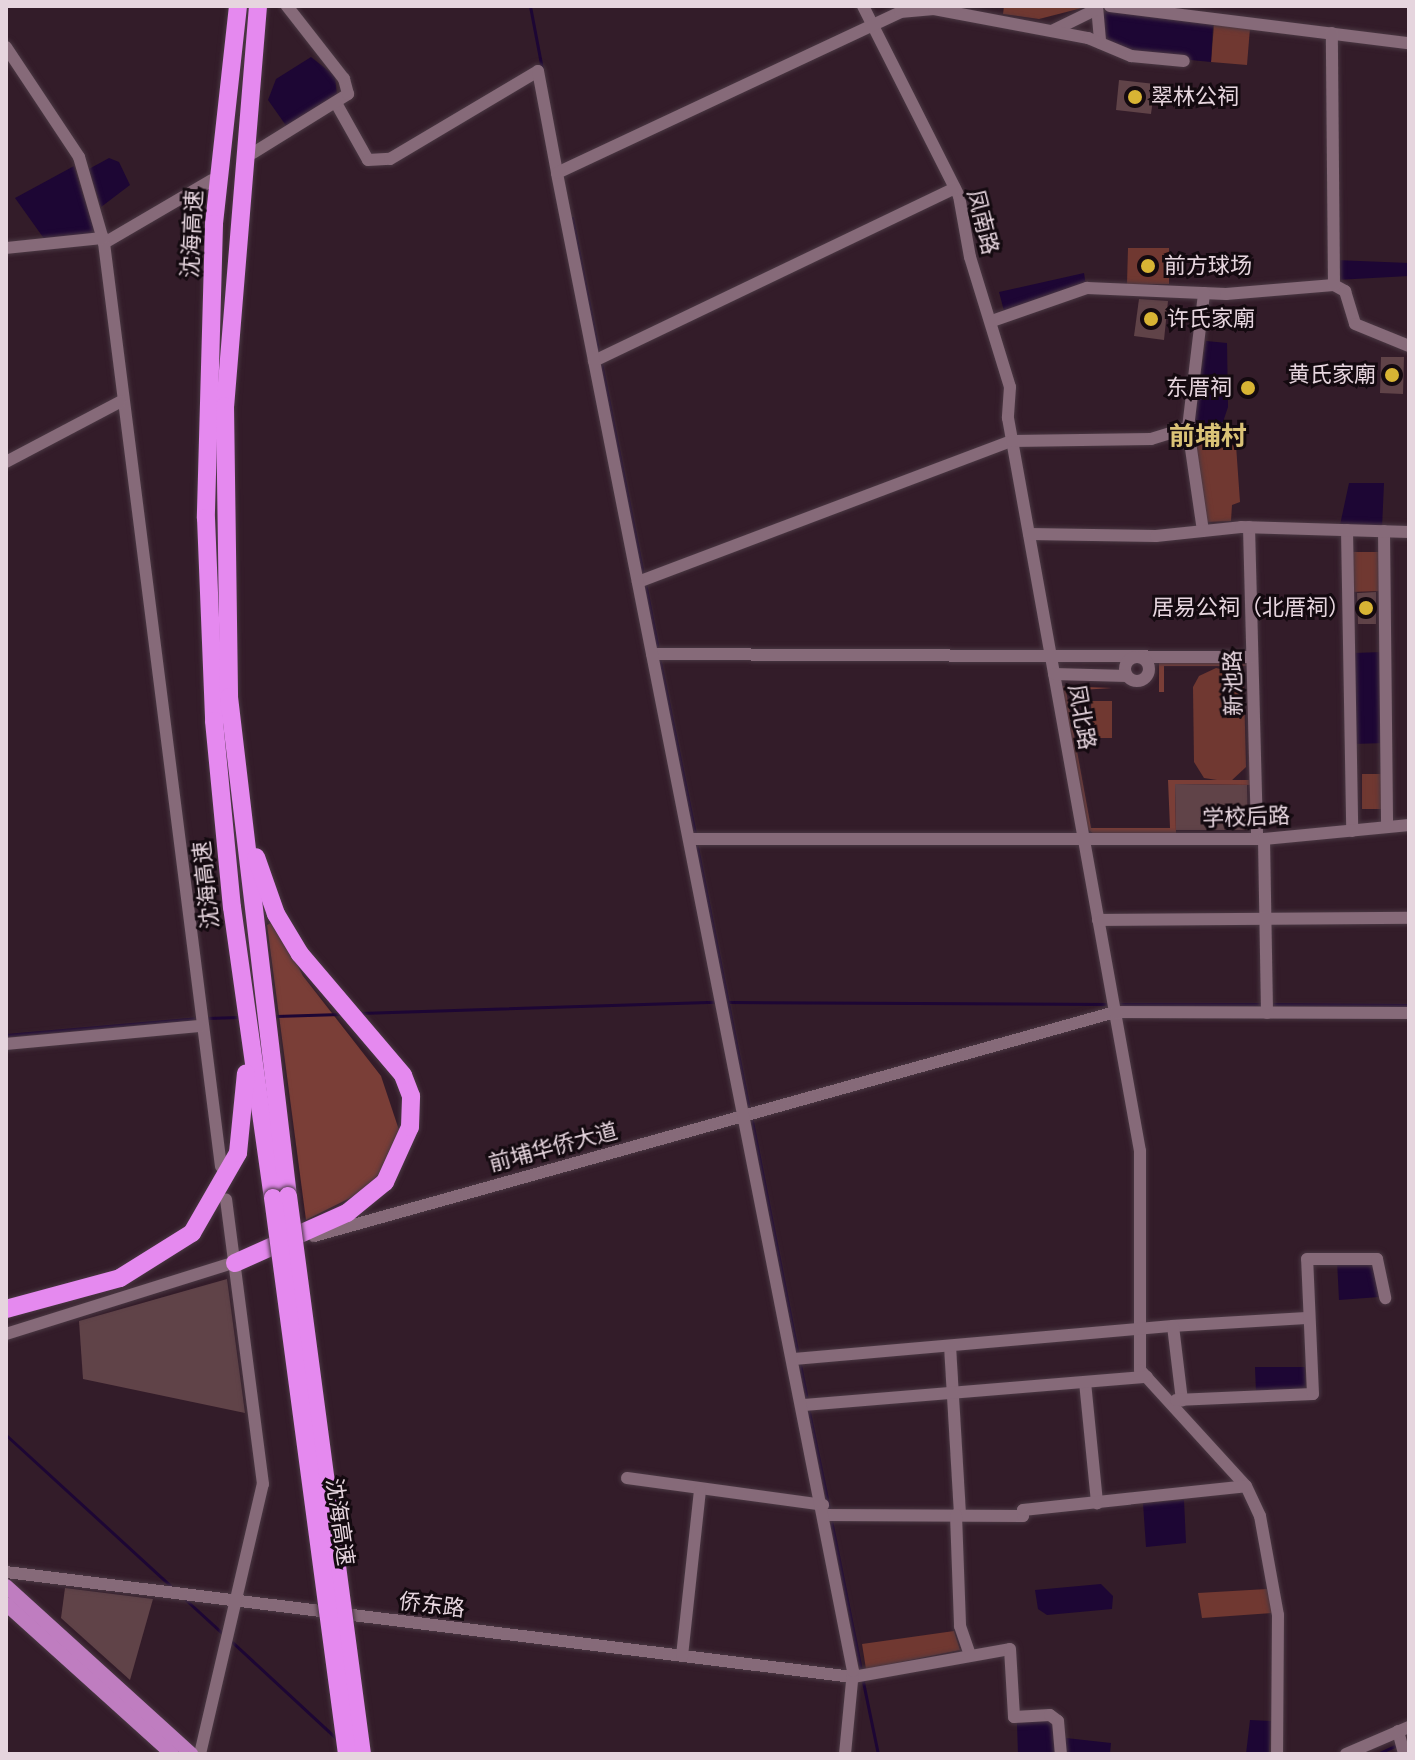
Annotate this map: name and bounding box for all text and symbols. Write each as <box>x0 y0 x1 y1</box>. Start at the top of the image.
place label: 翠林公祠 <box>1151 84 1239 110</box>
marker: 翠林公祠 <box>1126 88 1144 106</box>
street label: 凤南路 <box>962 187 1004 257</box>
street label: 沈海高速 <box>177 189 207 279</box>
place label: 前方球场 <box>1164 253 1252 279</box>
marker: 前方球场 <box>1139 257 1157 275</box>
place label: 许氏家廟 <box>1167 306 1255 332</box>
marker: 许氏家廟 <box>1142 310 1160 328</box>
place label: 黄氏家廟 <box>1288 362 1376 388</box>
marker: 黄氏家廟 <box>1383 366 1401 384</box>
place label: 东厝祠 <box>1166 375 1232 401</box>
marker: 东厝祠 <box>1239 379 1257 397</box>
district label: 前埔村 <box>1169 421 1247 453</box>
place label: 居易公祠（北厝祠） <box>1152 595 1350 621</box>
marker: 居易公祠（北厝祠） <box>1357 599 1375 617</box>
street label: 新池路 <box>1219 650 1247 716</box>
street label: 凤北路 <box>1063 682 1101 752</box>
street label: 学校后路 <box>1202 802 1290 832</box>
street label: 沈海高速 <box>188 840 224 930</box>
street label: 前埔华侨大道 <box>486 1117 620 1177</box>
street label: 沈海高速 <box>321 1477 359 1567</box>
street label: 侨东路 <box>398 1588 466 1622</box>

